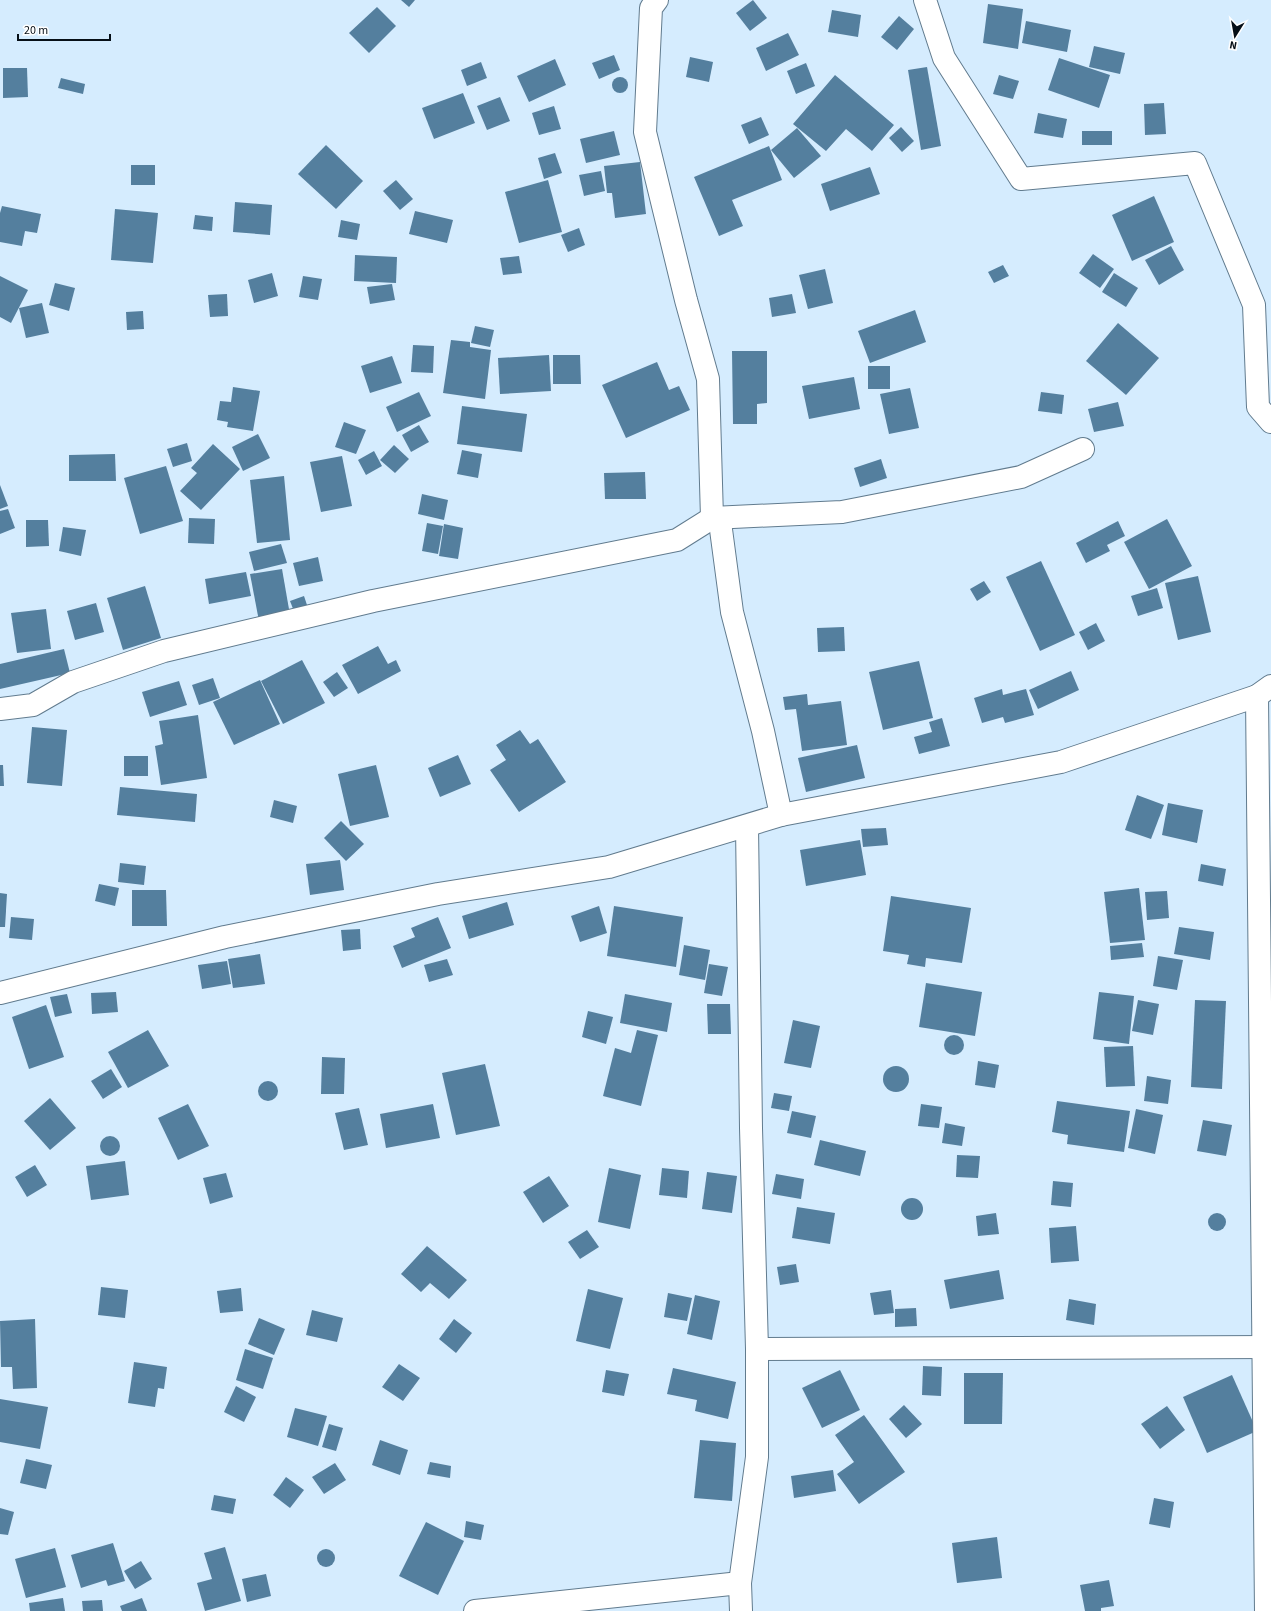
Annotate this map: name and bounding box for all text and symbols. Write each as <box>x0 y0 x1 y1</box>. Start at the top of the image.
scale bar <box>18 16 110 42</box>
north arrow <box>1215 16 1255 56</box>
text: 20 m <box>24 22 48 39</box>
text: N <box>1228 37 1238 53</box>

